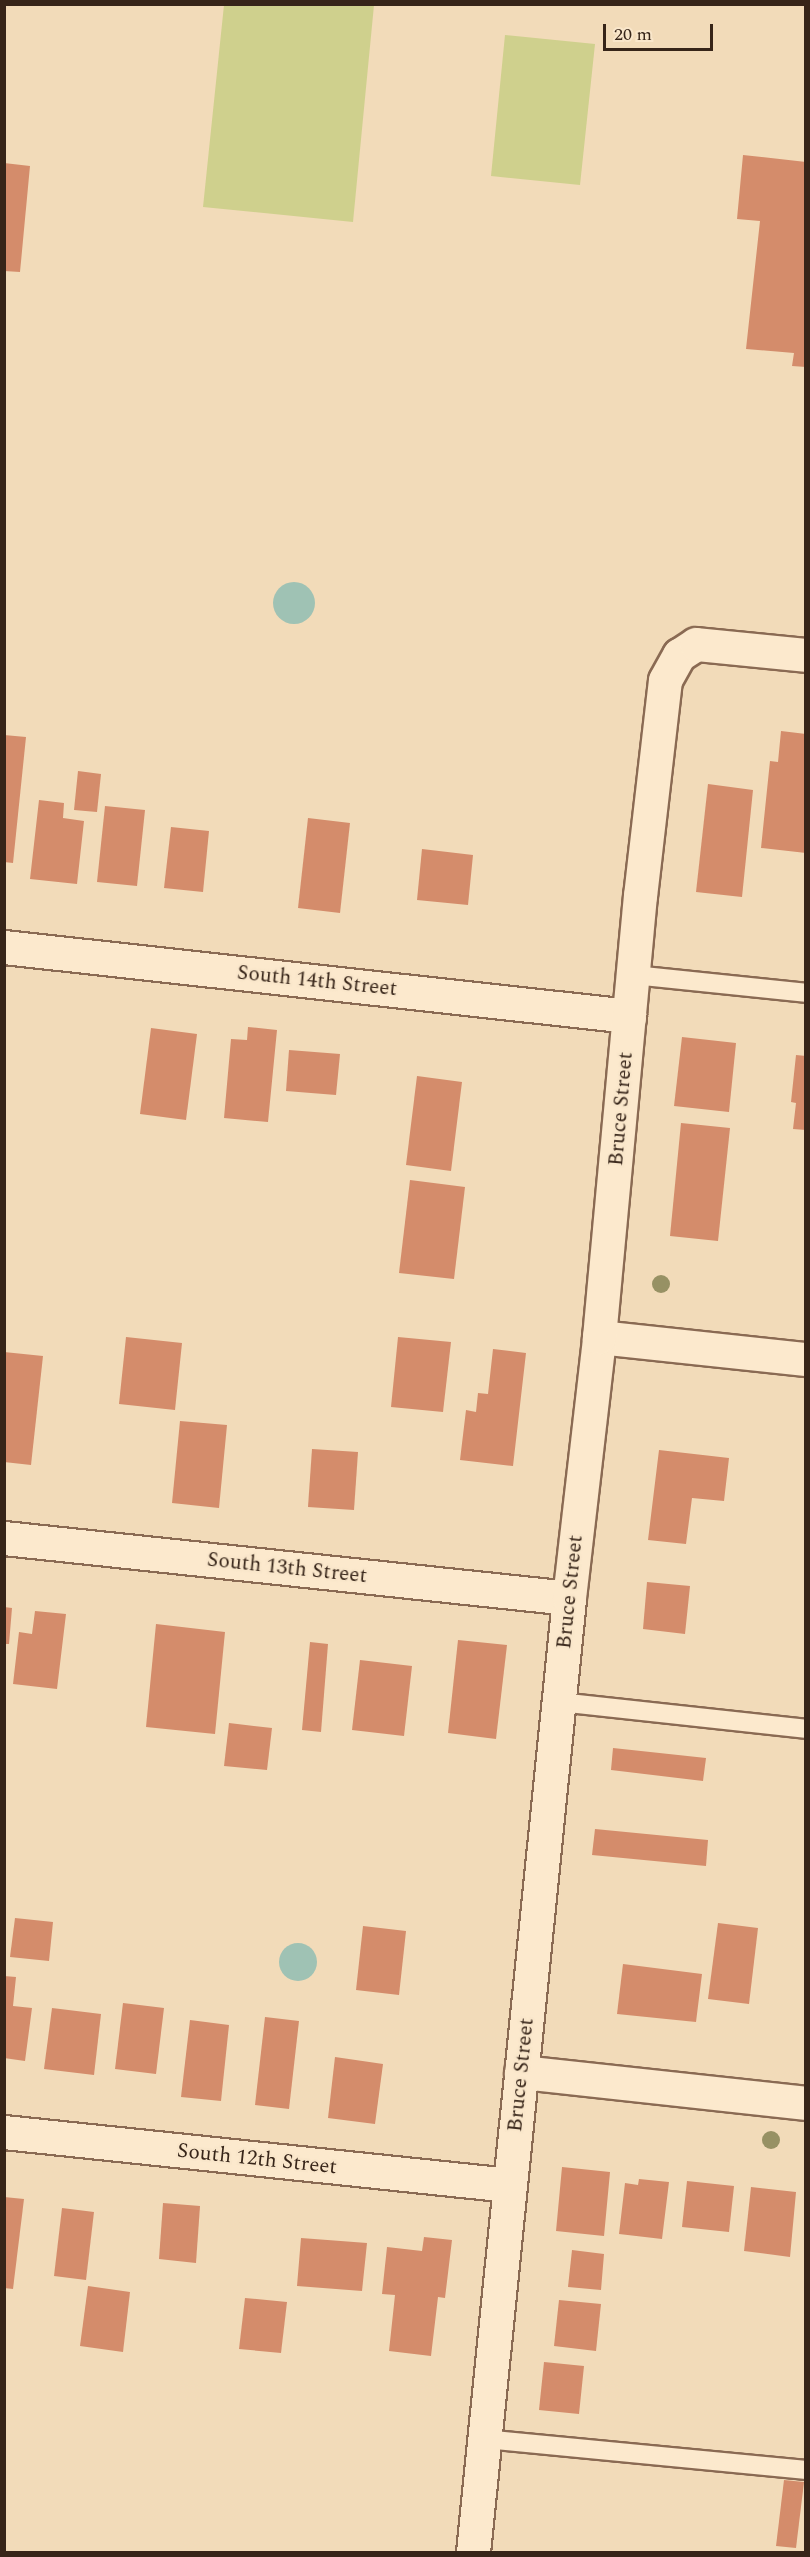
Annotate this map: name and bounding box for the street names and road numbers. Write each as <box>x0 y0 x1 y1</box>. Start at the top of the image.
street label: South 14th Street <box>236 960 398 1002</box>
street label: Bruce Street <box>603 1051 639 1167</box>
street label: Bruce Street <box>551 1534 589 1650</box>
street label: South 13th Street <box>206 1547 368 1589</box>
street label: Bruce Street <box>502 2017 540 2133</box>
street label: South 12th Street <box>176 2138 338 2180</box>

